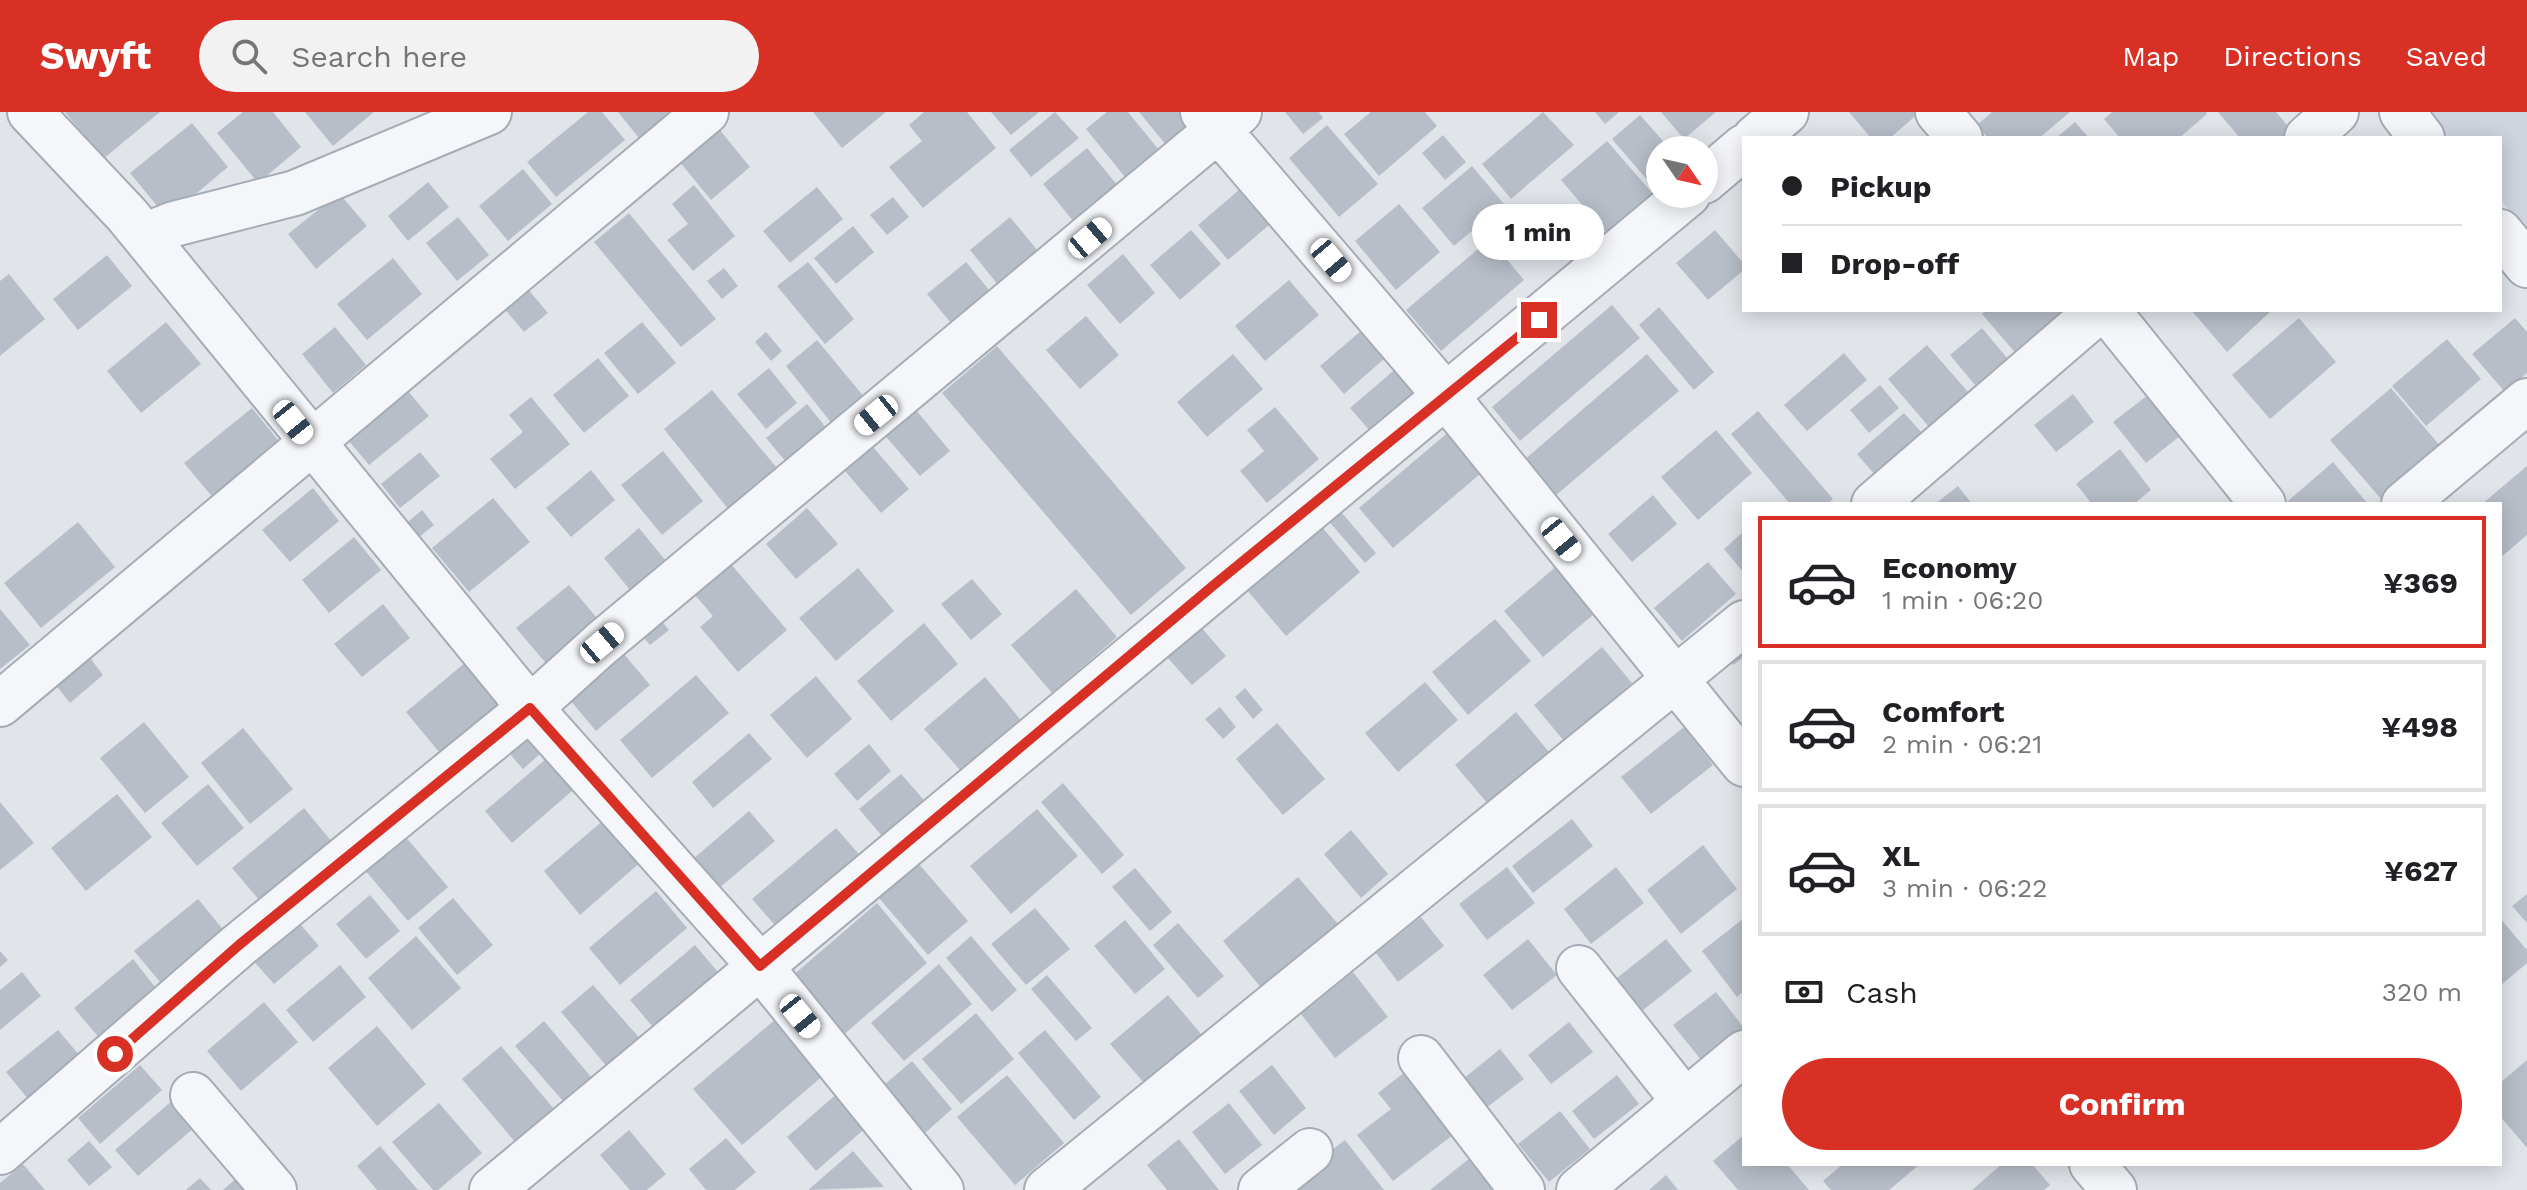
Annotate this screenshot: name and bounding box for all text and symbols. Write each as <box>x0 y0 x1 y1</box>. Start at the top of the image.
search box <box>199 20 759 92</box>
text: Swyft <box>40 34 151 78</box>
icon: search <box>227 34 271 78</box>
text: Search here <box>291 39 467 74</box>
text: Map <box>2122 40 2179 73</box>
text: Directions <box>2223 40 2362 73</box>
text: Saved <box>2406 40 2487 73</box>
north arrow <box>1646 136 1718 208</box>
map controls <box>1646 136 1718 208</box>
text: Pickup <box>1830 169 1932 204</box>
callout: 1 min <box>1473 204 1605 260</box>
car <box>1064 213 1116 263</box>
text: 1 min <box>1505 217 1571 247</box>
car <box>1306 234 1356 286</box>
text: Drop-off <box>1830 246 1959 281</box>
route end <box>1521 302 1557 338</box>
car <box>850 391 902 439</box>
car <box>269 396 317 448</box>
car <box>1537 513 1585 565</box>
icon: car <box>1786 546 1858 618</box>
text: Economy <box>1882 550 2017 585</box>
text: ¥369 <box>2383 565 2458 600</box>
text: 1 min · 06:20 <box>1882 585 2043 615</box>
car <box>576 618 628 668</box>
icon: car <box>1786 690 1858 762</box>
text: Comfort <box>1882 694 2004 729</box>
text: ¥498 <box>2381 709 2458 744</box>
text: 2 min · 06:21 <box>1882 729 2042 759</box>
icon: car <box>1786 834 1858 906</box>
text: XL <box>1882 838 1920 873</box>
text: ¥627 <box>2384 853 2458 888</box>
text: 3 min · 06:22 <box>1882 873 2047 903</box>
icon: cash <box>1782 970 1826 1014</box>
text: Cash <box>1846 975 1918 1010</box>
text: 320 m <box>2382 977 2462 1007</box>
car <box>776 990 824 1042</box>
route start <box>97 1036 133 1072</box>
button: Confirm <box>1782 1058 2462 1150</box>

